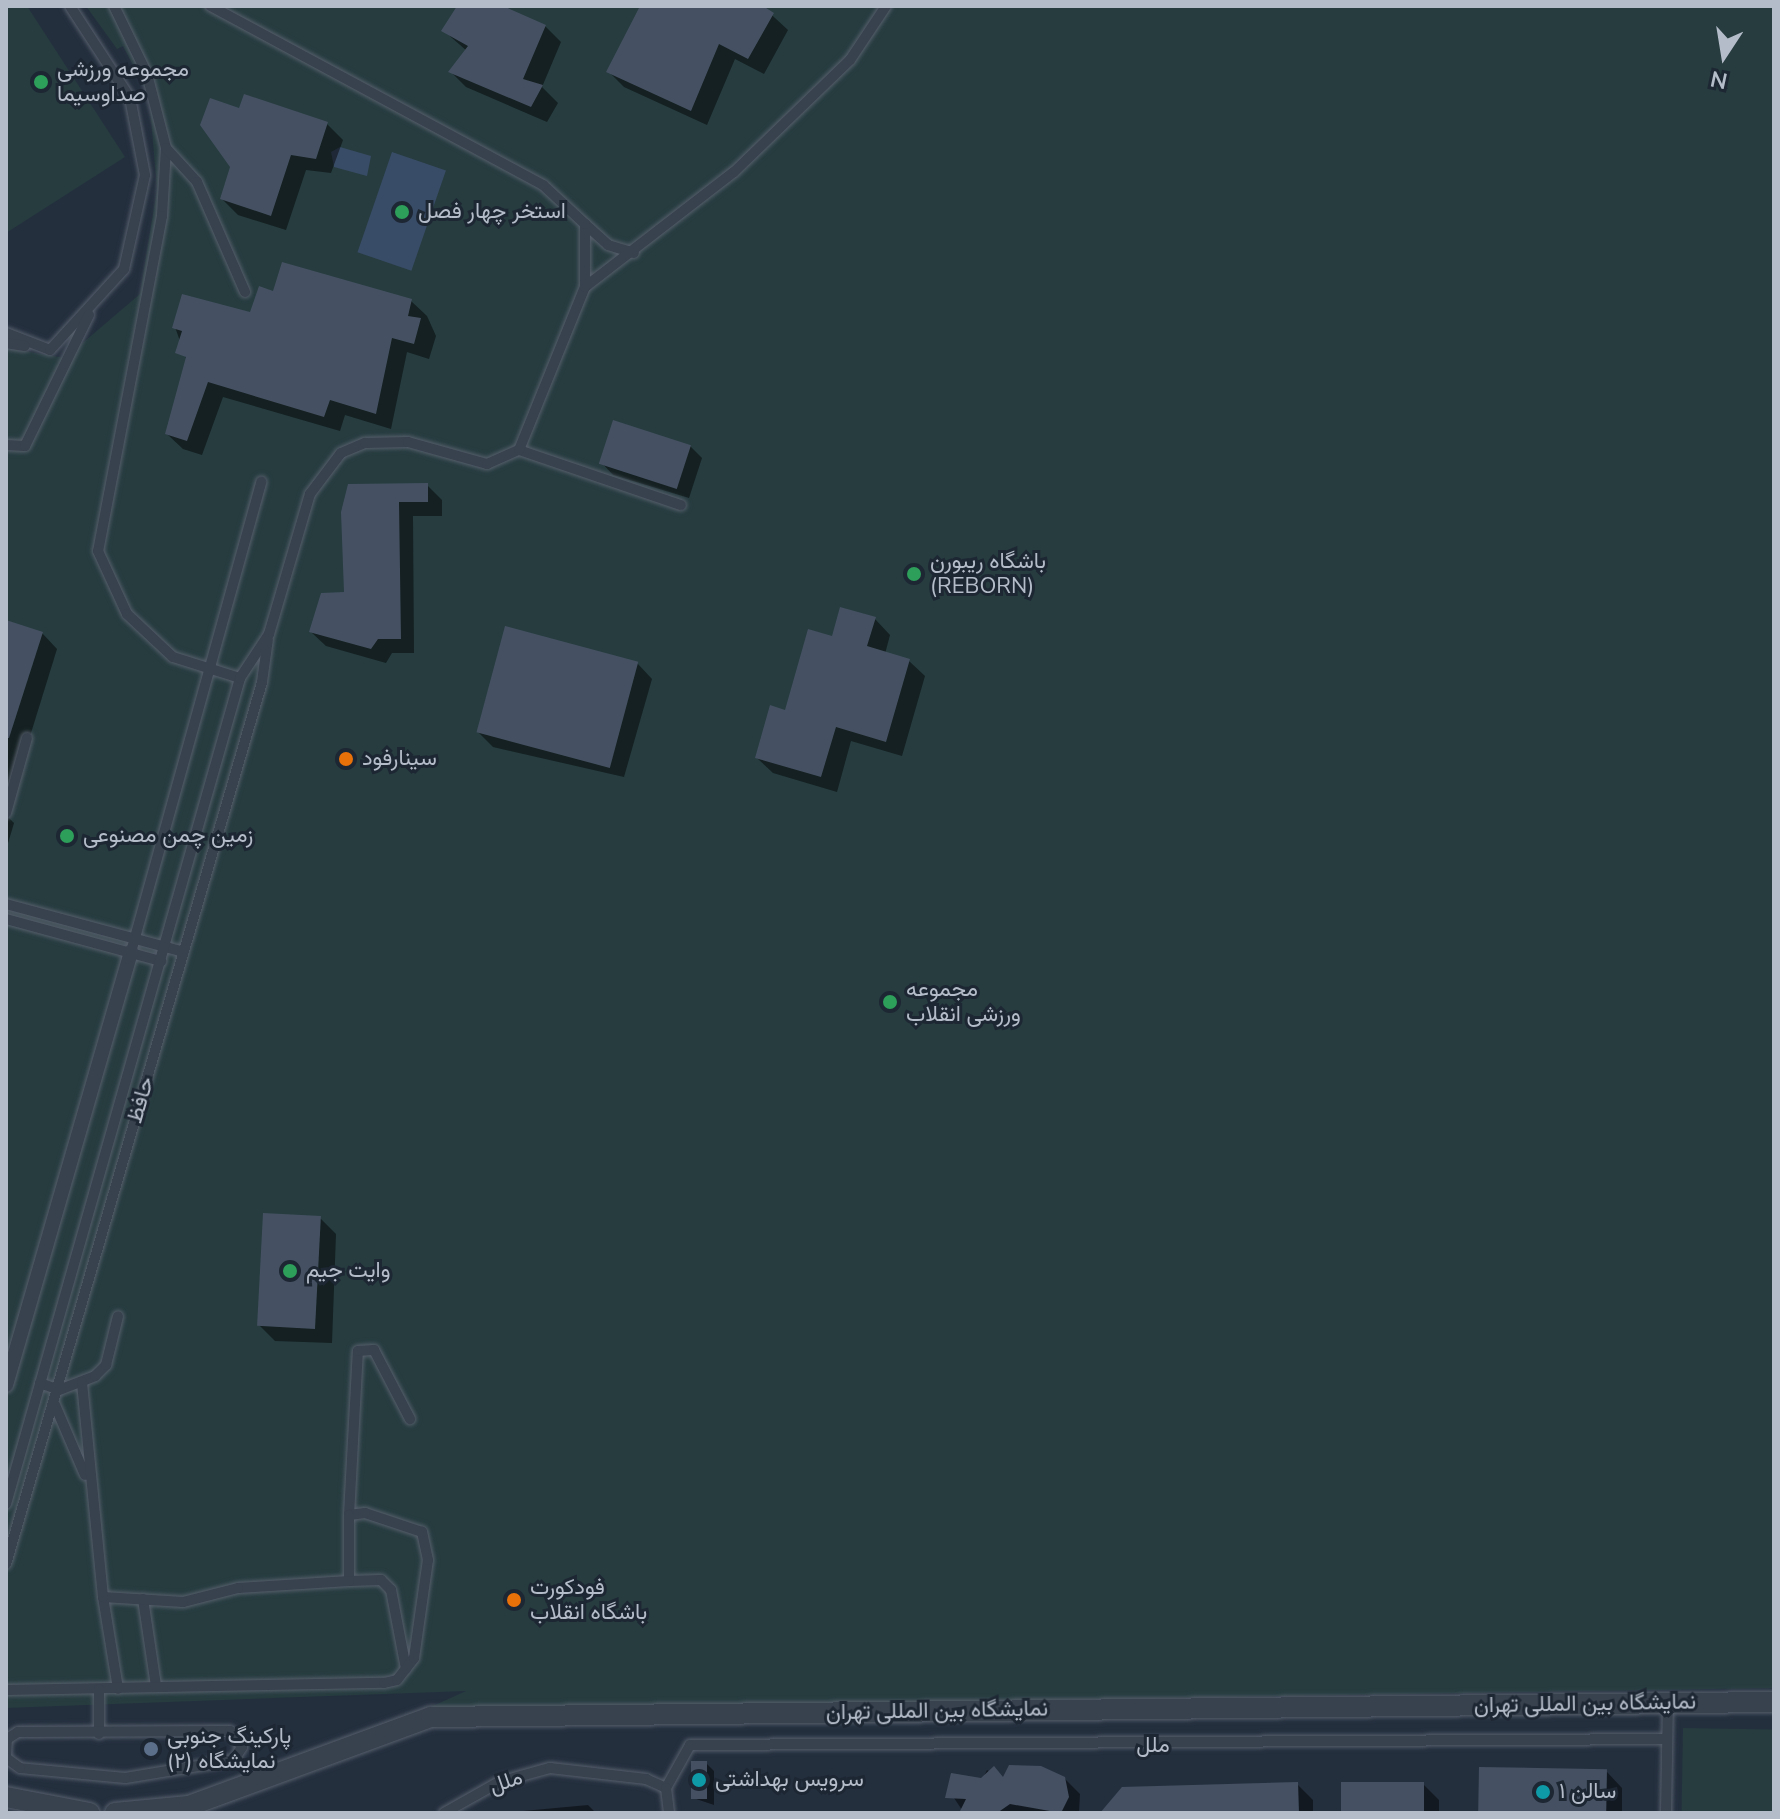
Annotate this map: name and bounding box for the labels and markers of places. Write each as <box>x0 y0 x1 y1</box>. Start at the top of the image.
place label: مجموعه ورزشی صداوسیما <box>57 56 189 108</box>
marker: مجموعه ورزشی صداوسیما <box>32 73 50 91</box>
place label: استخر چهار فصل <box>418 199 566 225</box>
marker: استخر چهار فصل <box>393 203 411 221</box>
place label: باشگاه ریبورن (REBORN) <box>930 548 1046 600</box>
marker: باشگاه ریبورن (REBORN) <box>905 565 923 583</box>
place label: سینارفود <box>362 746 437 772</box>
marker: سینارفود <box>337 750 355 768</box>
place label: زمین چمن مصنوعی <box>83 823 253 849</box>
marker: زمین چمن مصنوعی <box>58 827 76 845</box>
place label: مجموعه ورزشی انقلاب <box>906 976 1021 1028</box>
marker: مجموعه ورزشی انقلاب <box>881 993 899 1011</box>
place label: وایت جیم <box>306 1258 390 1284</box>
marker: وایت جیم <box>281 1262 299 1280</box>
place label: فودکورت باشگاه انقلاب <box>530 1574 647 1626</box>
marker: فودکورت باشگاه انقلاب <box>505 1591 523 1609</box>
place label: پارکینگ جنوبی نمایشگاه (۲) <box>167 1723 291 1774</box>
marker: پارکینگ جنوبی نمایشگاه (۲) <box>142 1740 160 1758</box>
place label: سرویس بهداشتی <box>715 1767 864 1793</box>
marker: سرویس بهداشتی <box>690 1771 708 1789</box>
place label: سالن ۱ <box>1559 1779 1616 1805</box>
marker: سالن ۱ <box>1534 1783 1552 1801</box>

